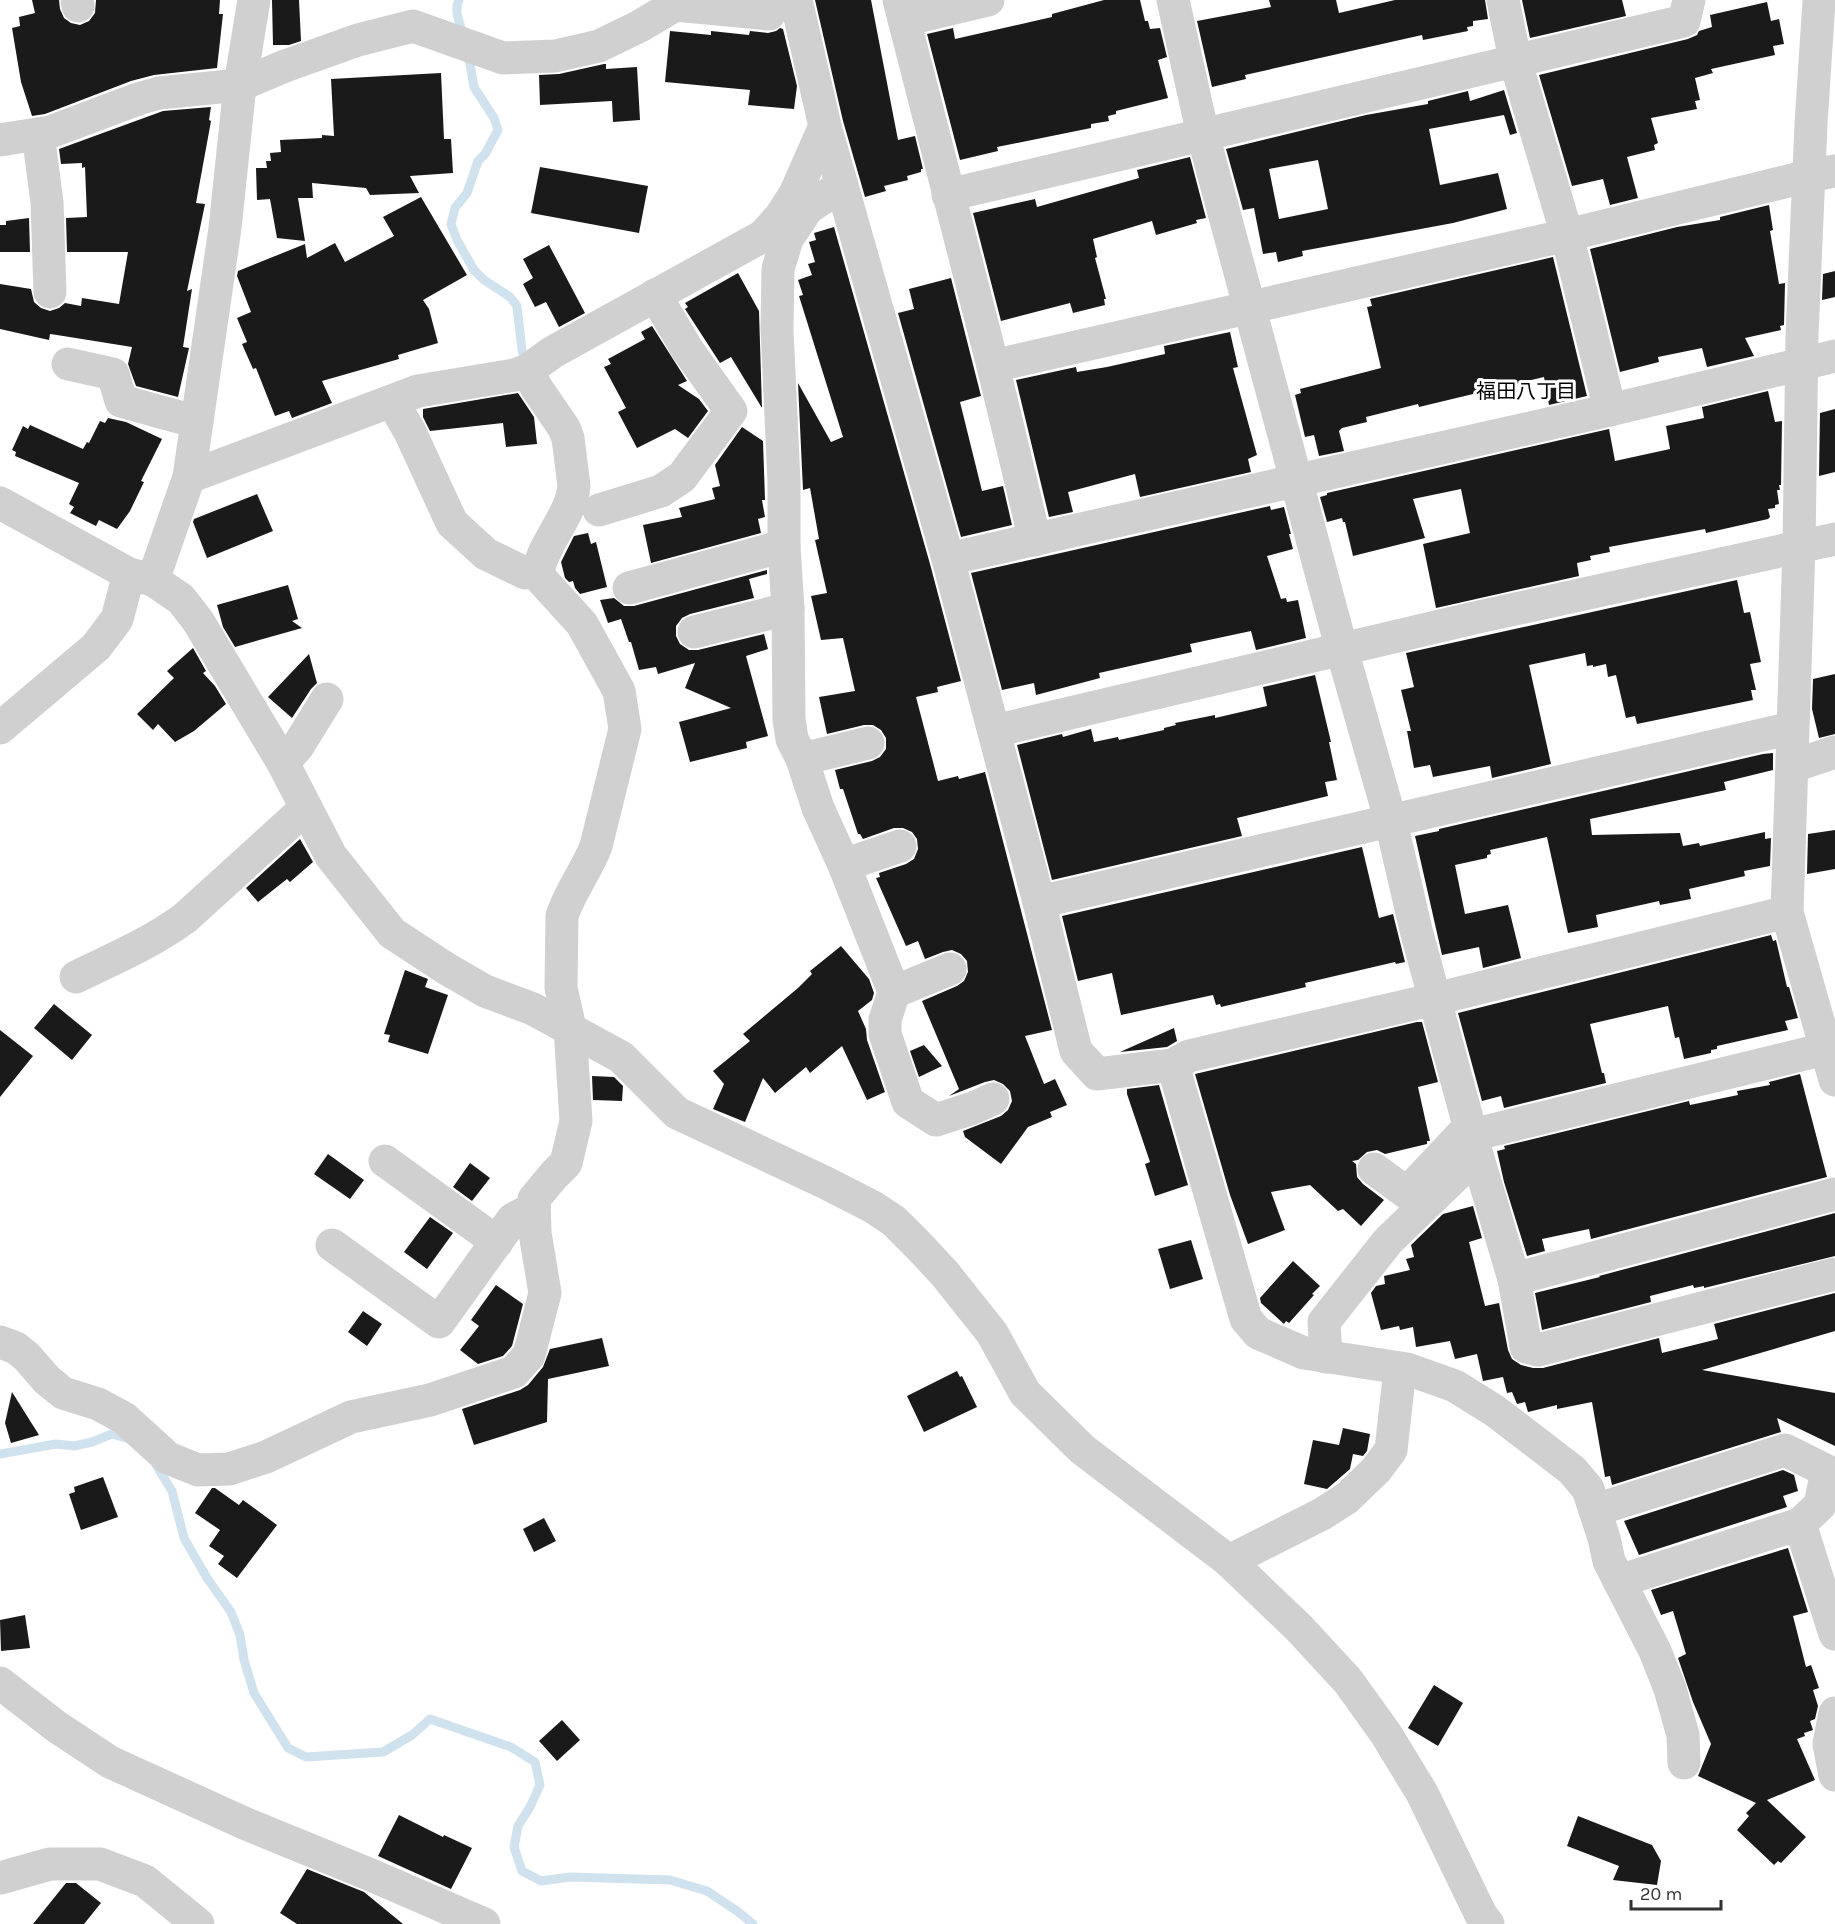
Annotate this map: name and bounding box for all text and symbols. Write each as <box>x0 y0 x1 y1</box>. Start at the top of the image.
district label: 福田八丁目 <box>1476 380 1576 403</box>
scale bar <box>1631 1873 1721 1911</box>
text: 20 m <box>1640 1883 1682 1905</box>

